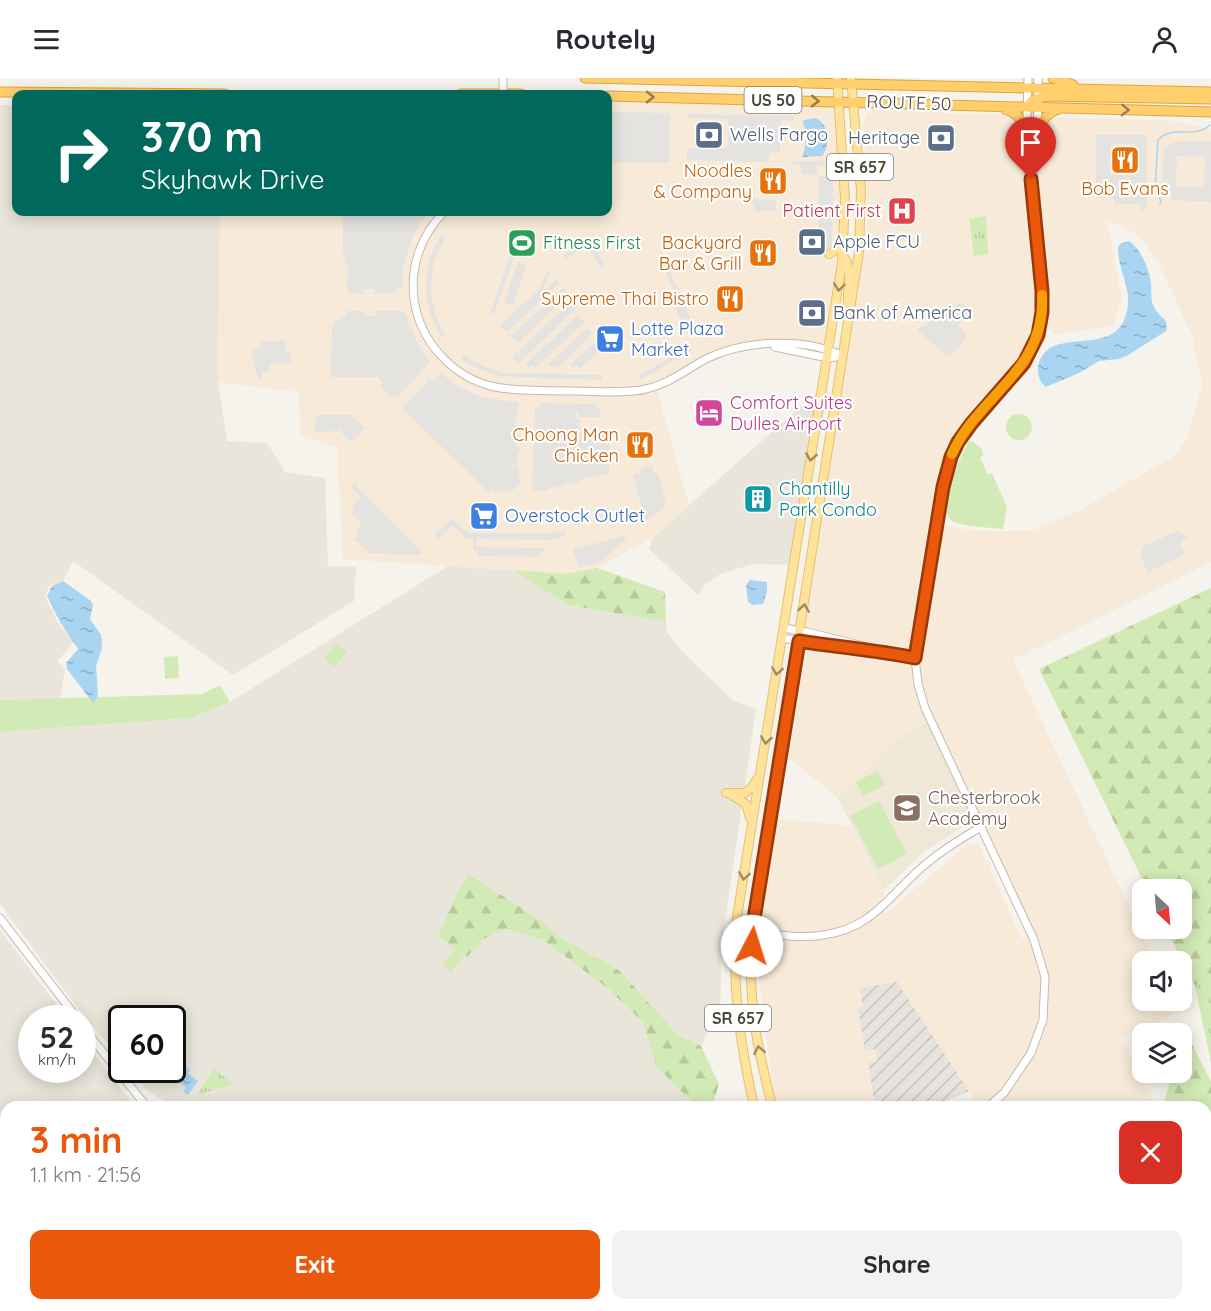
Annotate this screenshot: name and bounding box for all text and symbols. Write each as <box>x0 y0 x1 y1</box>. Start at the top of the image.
text: Routely <box>555 22 656 56</box>
icon: menu <box>30 23 63 56</box>
icon: person <box>1148 23 1181 56</box>
road number: US 50 <box>744 87 802 113</box>
street label: ROUTE 50 <box>866 90 952 115</box>
one-way arrow <box>646 91 655 104</box>
one-way arrow <box>810 95 819 107</box>
one-way arrow <box>1121 103 1130 116</box>
text: 370 m <box>141 110 263 163</box>
icon: right <box>42 114 120 192</box>
pin <box>1005 117 1056 179</box>
bank icon: Wells Fargo <box>693 119 725 151</box>
bank icon: Heritage <box>925 122 957 154</box>
place label: Wells Fargo <box>730 123 828 146</box>
place label: Heritage <box>848 126 920 149</box>
icon: arrive <box>1014 126 1047 159</box>
restaurant icon: Bob Evans <box>1109 144 1141 176</box>
road number: SR 657 <box>827 154 893 180</box>
place label: Noodles & Company <box>653 159 752 203</box>
text: Skyhawk Drive <box>141 162 325 196</box>
restaurant icon: Noodles & Company <box>757 165 789 197</box>
place label: Bob Evans <box>1081 177 1169 200</box>
hospital icon: Patient First <box>886 195 918 227</box>
place label: Patient First <box>782 199 881 222</box>
bank icon: Apple FCU <box>796 226 828 258</box>
sports icon: Fitness First <box>506 227 538 259</box>
place label: Apple FCU <box>833 230 920 253</box>
place label: Fitness First <box>543 231 641 254</box>
place label: Backyard Bar & Grill <box>659 231 742 275</box>
restaurant icon: Backyard Bar & Grill <box>747 237 779 269</box>
restaurant icon: Supreme Thai Bistro <box>714 283 746 315</box>
one-way arrow <box>833 283 845 292</box>
place label: Supreme Thai Bistro <box>541 287 709 310</box>
bank icon: Bank of America <box>796 297 828 329</box>
place label: Bank of America <box>833 301 972 324</box>
place label: Lotte Plaza Market <box>631 317 724 361</box>
supermarket icon: Lotte Plaza Market <box>594 323 626 355</box>
place label: Comfort Suites Dulles Airport <box>730 391 853 435</box>
hotel icon: Comfort Suites Dulles Airport <box>693 397 725 429</box>
place label: Choong Man Chicken <box>513 423 619 467</box>
restaurant icon: Choong Man Chicken <box>624 429 656 461</box>
one-way arrow <box>805 452 818 462</box>
place label: Chantilly Park Condo <box>779 477 877 521</box>
building icon: Chantilly Park Condo <box>742 483 774 515</box>
supermarket icon: Overstock Outlet <box>468 500 500 532</box>
place label: Overstock Outlet <box>505 504 645 527</box>
one-way arrow <box>797 603 810 613</box>
one-way arrow <box>771 666 783 675</box>
one-way arrow <box>760 735 772 744</box>
place label: Chesterbrook Academy <box>928 786 1041 830</box>
school or university icon: Chesterbrook Academy <box>891 792 923 824</box>
one-way arrow <box>738 871 750 881</box>
north arrow <box>1132 879 1192 939</box>
map controls <box>1132 879 1192 1083</box>
position arrow <box>720 914 784 978</box>
button: sound <box>1132 951 1192 1011</box>
speed limit sign: 60 <box>108 1005 186 1083</box>
road number: SR 657 <box>705 1005 771 1031</box>
text: 52 <box>40 1018 74 1056</box>
button: layers <box>1132 1023 1192 1083</box>
one-way arrow <box>753 1045 766 1055</box>
text: km/h <box>38 1050 76 1069</box>
text: 3 min <box>30 1117 123 1162</box>
button: close <box>1119 1121 1182 1184</box>
text: 1.1 km · 21:56 <box>30 1162 141 1187</box>
button: Exit <box>30 1230 600 1299</box>
button: Share <box>612 1230 1182 1299</box>

